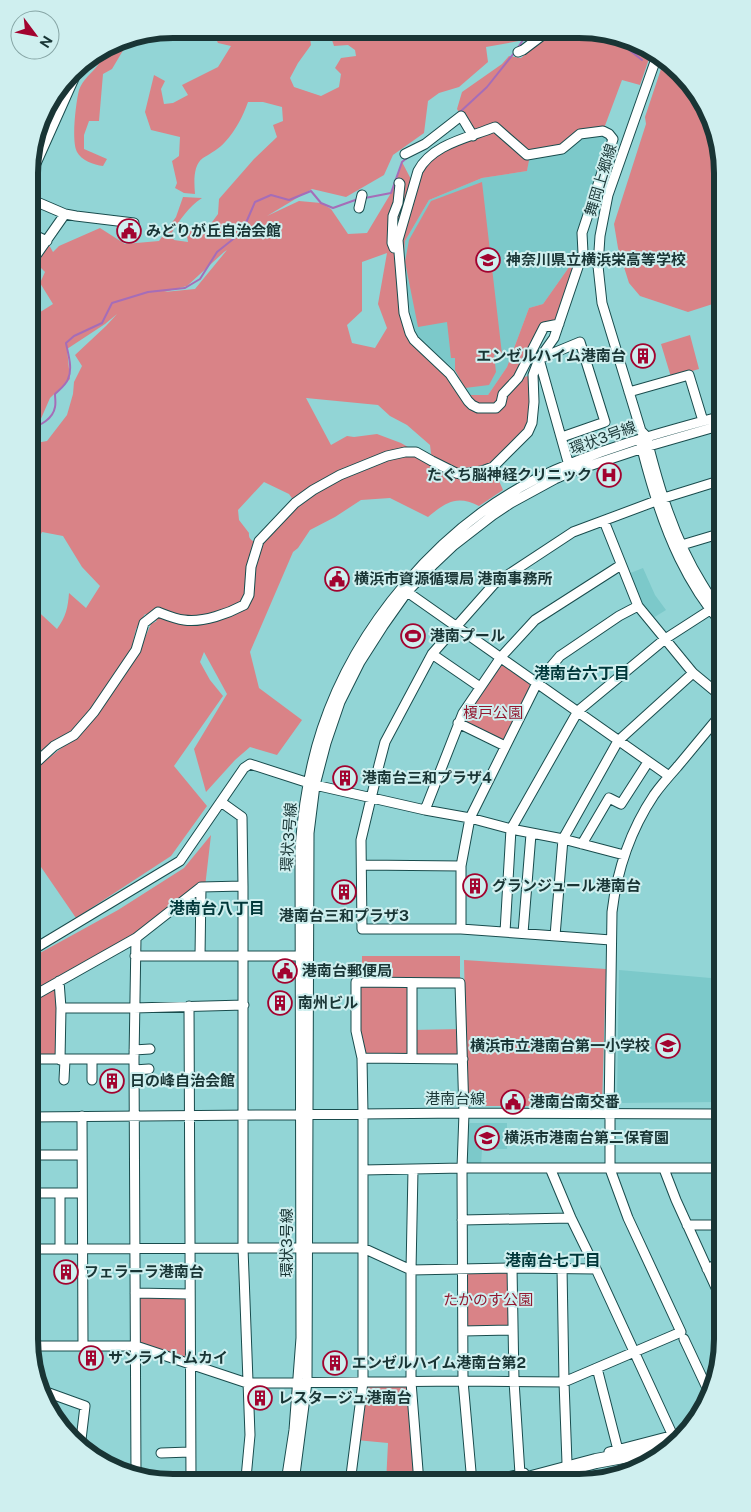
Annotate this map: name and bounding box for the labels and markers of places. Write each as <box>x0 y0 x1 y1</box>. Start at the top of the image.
public building icon: みどりが丘自治会館 <box>116 218 142 244</box>
place label: みどりが丘自治会館 <box>146 222 281 239</box>
school or university icon: 神奈川県立横浜栄高等学校 <box>475 247 501 273</box>
place label: 神奈川県立横浜栄高等学校 <box>505 251 686 268</box>
building icon: エンゼルハイム港南台 <box>630 343 656 369</box>
place label: エンゼルハイム港南台 <box>477 347 626 364</box>
hospital icon: たぐち脳神経クリニック <box>596 462 622 488</box>
place label: たぐち脳神経クリニック <box>427 466 592 483</box>
public building icon: 横浜市資源循環局 港南事務所 <box>324 566 350 592</box>
place label: 横浜市資源循環局 港南事務所 <box>354 570 552 587</box>
sports icon: 港南プール <box>400 623 426 649</box>
place label: 港南プール <box>430 627 505 644</box>
building icon: 港南台三和プラザ4 <box>332 765 358 791</box>
place label: 港南台三和プラザ4 <box>362 769 492 786</box>
building icon: グランジュール港南台 <box>462 873 488 899</box>
place label: グランジュール港南台 <box>492 877 641 894</box>
building icon: 港南台三和プラザ3 <box>331 879 357 905</box>
place label: 港南台三和プラザ3 <box>279 907 409 924</box>
public building icon: 港南台郵便局 <box>272 958 298 984</box>
place label: 港南台郵便局 <box>302 962 392 979</box>
building icon: 南州ビル <box>267 990 293 1016</box>
place label: 南州ビル <box>298 994 358 1011</box>
school or university icon: 横浜市立港南台第一小学校 <box>655 1033 681 1059</box>
place label: 横浜市立港南台第一小学校 <box>470 1037 650 1054</box>
building icon: 日の峰自治会館 <box>99 1068 125 1094</box>
place label: 日の峰自治会館 <box>130 1072 235 1089</box>
public building icon: 港南台南交番 <box>500 1089 526 1115</box>
place label: 港南台南交番 <box>530 1093 620 1110</box>
school or university icon: 横浜市港南台第二保育園 <box>474 1125 500 1151</box>
place label: 横浜市港南台第二保育園 <box>504 1129 669 1146</box>
building icon: フェラーラ港南台 <box>53 1259 79 1285</box>
place label: フェラーラ港南台 <box>84 1263 204 1280</box>
building icon: サンライトムカイ <box>78 1345 104 1371</box>
place label: サンライトムカイ <box>108 1349 228 1366</box>
building icon: エンゼルハイム港南台第2 <box>322 1350 348 1376</box>
place label: エンゼルハイム港南台第2 <box>352 1354 526 1371</box>
building icon: レスタージュ港南台 <box>247 1385 273 1411</box>
place label: レスタージュ港南台 <box>278 1389 412 1406</box>

